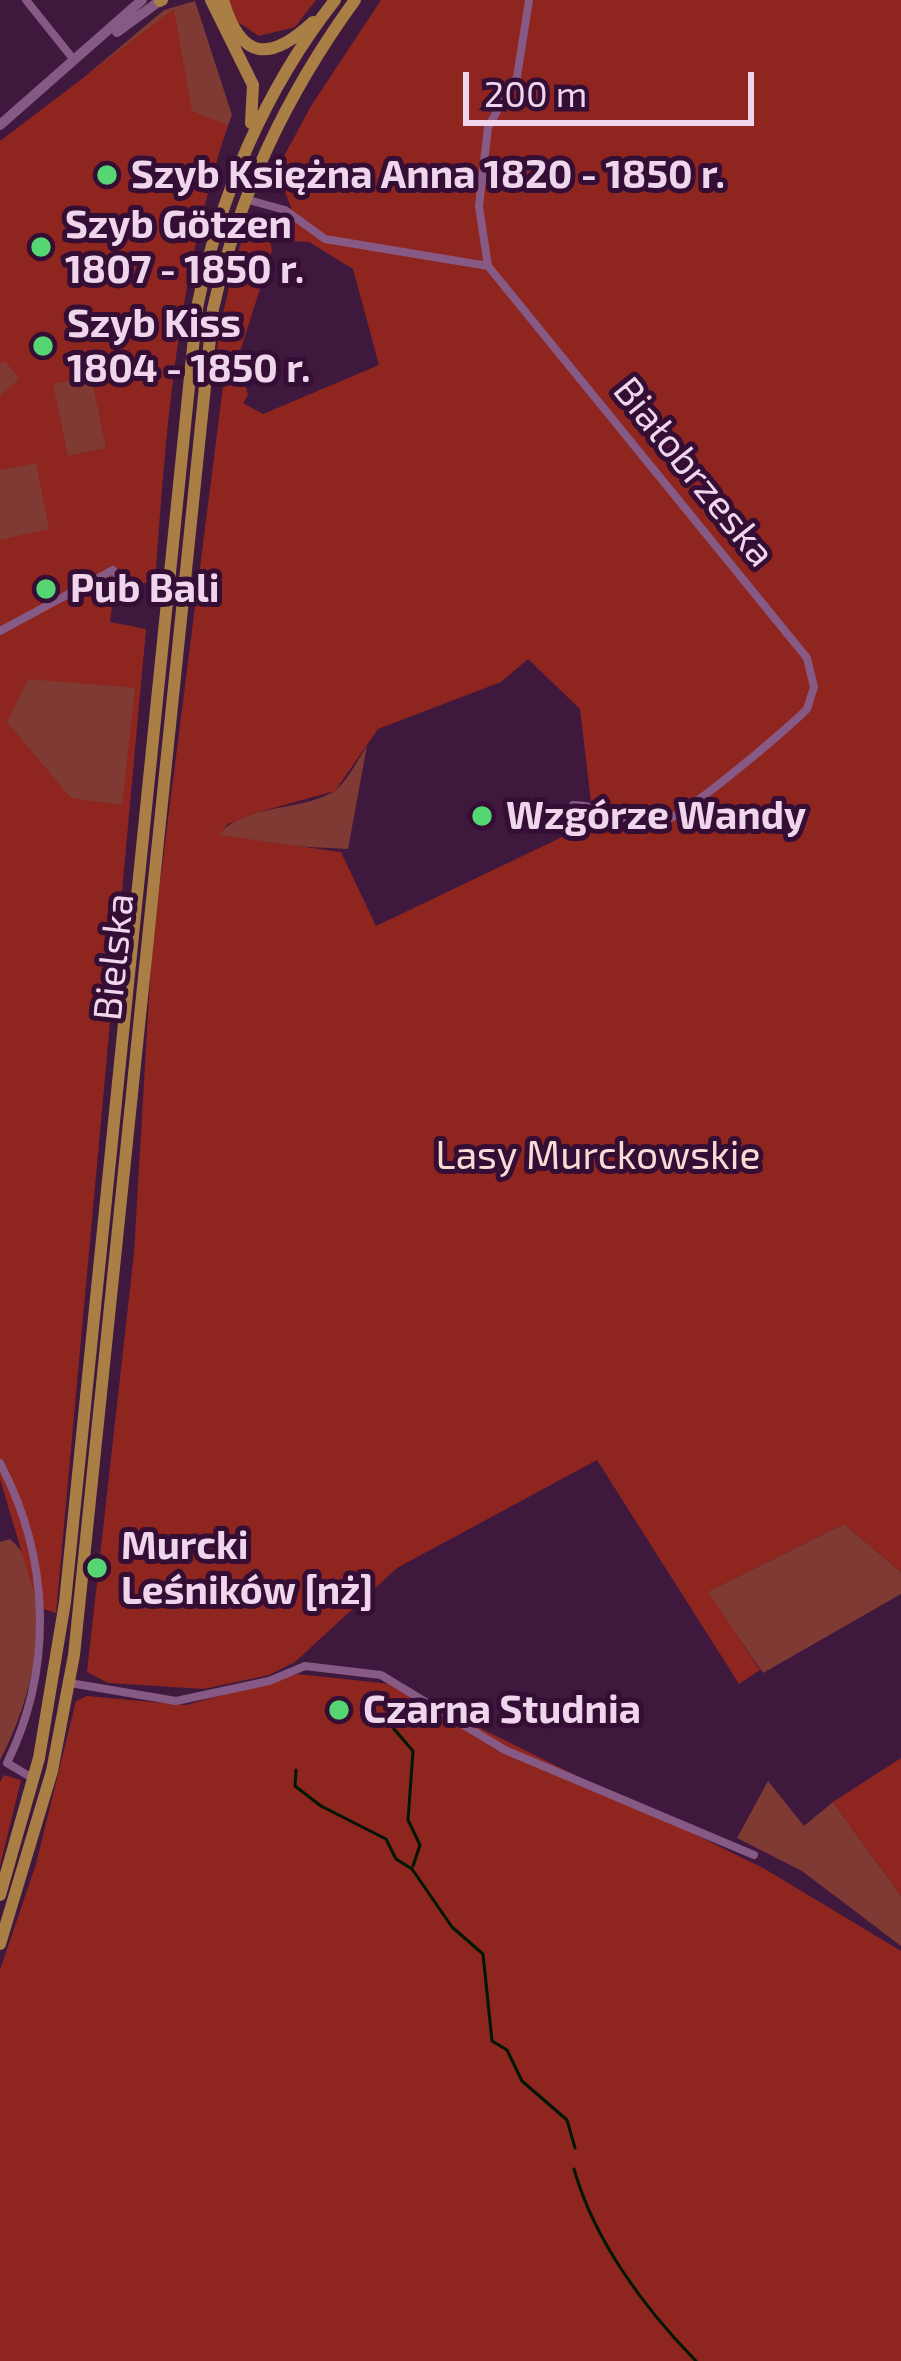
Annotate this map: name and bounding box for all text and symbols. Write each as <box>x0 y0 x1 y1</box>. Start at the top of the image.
scale bar <box>469 48 760 122</box>
text: 200 m <box>484 71 587 114</box>
place label: Szyb Księżna Anna 1820 - 1850 r. <box>131 152 725 198</box>
marker: Szyb Księżna Anna 1820 - 1850 r. <box>94 162 120 188</box>
place label: Szyb Götzen 1807 - 1850 r. <box>65 202 304 293</box>
marker: Szyb Götzen 1807 - 1850 r. <box>28 234 54 260</box>
place label: Szyb Kiss 1804 - 1850 r. <box>67 301 310 392</box>
marker: Szyb Kiss 1804 - 1850 r. <box>30 333 56 359</box>
street label: Białobrzeska <box>603 368 785 576</box>
place label: Pub Bali <box>70 566 220 612</box>
marker: Pub Bali <box>33 576 59 602</box>
place label: Wzgórze Wandy <box>506 793 806 839</box>
marker: Wzgórze Wandy <box>469 803 495 829</box>
street label: Bielska <box>84 891 144 1023</box>
park label: Lasy Murckowskie <box>436 1133 760 1179</box>
place label: Murcki Leśników [nż] <box>121 1523 373 1614</box>
marker: Murcki Leśników [nż] <box>84 1555 110 1581</box>
place label: Czarna Studnia <box>363 1687 641 1733</box>
marker: Czarna Studnia <box>326 1697 352 1723</box>

